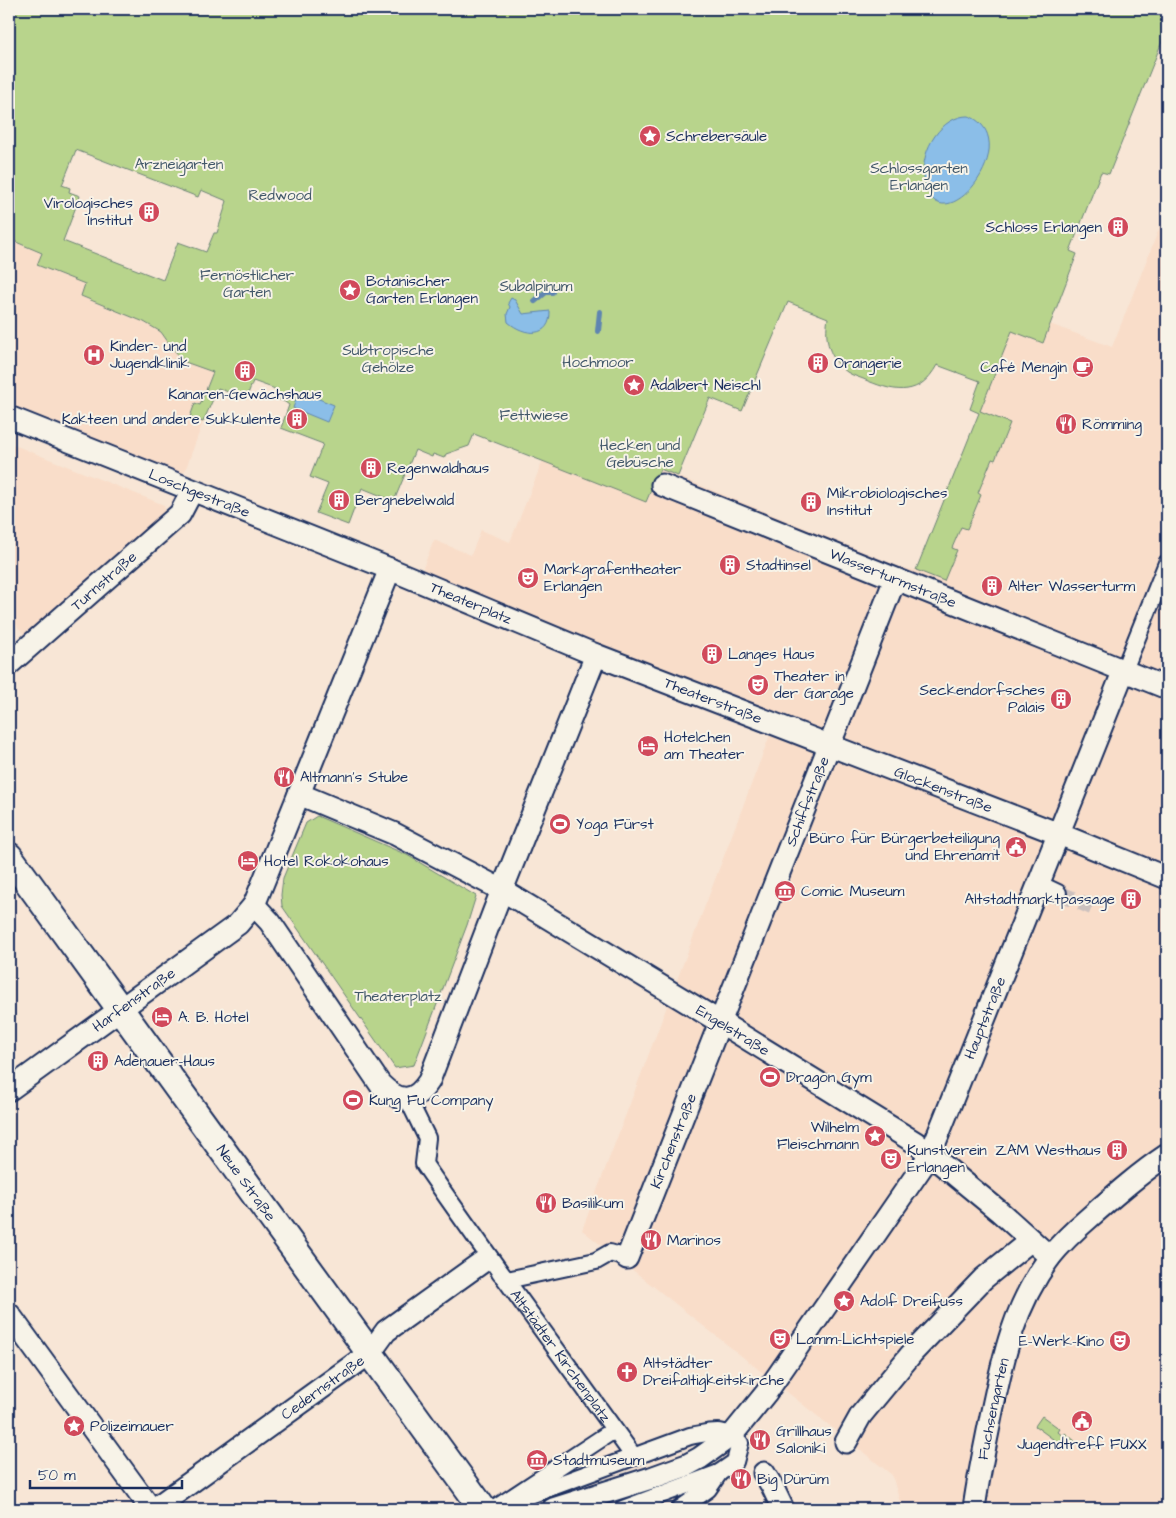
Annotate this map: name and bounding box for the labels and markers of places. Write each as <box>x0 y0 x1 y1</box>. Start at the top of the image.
place icon: Schrebersäule <box>638 124 662 148</box>
place label: Schrebersäule <box>666 126 767 147</box>
place label: Virologisches Institut <box>44 193 133 231</box>
building icon: Virologisches Institut <box>137 200 161 224</box>
building icon: Schloss Erlangen <box>1106 215 1130 239</box>
place label: Schloss Erlangen <box>986 217 1102 239</box>
place label: Botanischer Garten Erlangen <box>366 271 478 310</box>
place icon: Botanischer Garten Erlangen <box>338 278 362 302</box>
place label: Kinder- und Jugendklinik <box>110 336 189 375</box>
hospital icon: Kinder- und Jugendklinik <box>82 343 106 367</box>
building icon: Orangerie <box>806 351 830 375</box>
place label: Orangerie <box>834 353 902 375</box>
cafe icon: Café Mengin <box>1071 355 1095 379</box>
place label: Café Mengin <box>980 357 1067 379</box>
building icon: Kanaren-Gewächshaus <box>233 359 257 383</box>
place icon: Adalbert Neischl <box>622 373 646 397</box>
place label: Adalbert Neischl <box>650 375 761 396</box>
place label: Kanaren-Gewächshaus <box>168 384 322 405</box>
building icon: Kakteen und andere Sukkulente <box>285 407 309 431</box>
place label: Kakteen und andere Sukkulente <box>62 409 281 430</box>
restaurant icon: Römming <box>1054 412 1078 436</box>
place label: Römming <box>1082 414 1142 436</box>
building icon: Regenwaldhaus <box>359 456 383 480</box>
place label: Regenwaldhaus <box>387 458 490 480</box>
place label: Mikrobiologisches Institut <box>827 483 948 521</box>
building icon: Bergnebelwald <box>327 488 351 512</box>
place label: Bergnebelwald <box>355 490 454 512</box>
building icon: Mikrobiologisches Institut <box>799 490 823 514</box>
building icon: Stadtinsel <box>718 553 742 577</box>
place label: Stadtinsel <box>746 555 811 576</box>
place label: Markgrafentheater Erlangen <box>544 559 681 598</box>
theatre icon: Markgrafentheater Erlangen <box>516 566 540 590</box>
building icon: Alter Wasserturm <box>980 574 1004 598</box>
place label: Alter Wasserturm <box>1008 576 1136 597</box>
building icon: Langes Haus <box>700 642 724 666</box>
place label: Langes Haus <box>728 644 815 666</box>
place label: Theater in der Garage <box>774 666 854 705</box>
theatre icon: Theater in der Garage <box>746 673 770 697</box>
place label: Seckendorfsches Palais <box>920 680 1045 718</box>
building icon: Seckendorfsches Palais <box>1049 687 1073 711</box>
place label: Hotelchen am Theater <box>664 727 744 765</box>
hotel icon: Hotelchen am Theater <box>636 734 660 758</box>
restaurant icon: Altmann's Stube <box>272 765 296 789</box>
place label: Altmann's Stube <box>300 767 408 788</box>
sports icon: Yoga Fürst <box>548 812 572 836</box>
place label: Yoga Fürst <box>576 814 654 836</box>
place label: Büro für Bürgerbeteiligung und Ehrenamt <box>809 828 1000 866</box>
public building icon: Büro für Bürgerbeteiligung und Ehrenamt <box>1004 835 1028 859</box>
hotel icon: Hotel Rokokohaus <box>236 849 260 873</box>
place label: Hotel Rokokohaus <box>264 851 389 872</box>
museum icon: Comic Museum <box>773 879 797 903</box>
place label: Comic Museum <box>801 881 905 902</box>
building icon: Altstadtmarktpassage <box>1119 887 1143 911</box>
place label: Altstadtmarktpassage <box>965 889 1115 911</box>
hotel icon: A. B. Hotel <box>150 1005 174 1029</box>
place label: A. B. Hotel <box>178 1007 249 1028</box>
building icon: Adenauer-Haus <box>86 1049 110 1073</box>
place label: Adenauer-Haus <box>114 1051 216 1072</box>
sports icon: Dragon Gym <box>758 1065 782 1089</box>
place label: Dragon Gym <box>786 1067 872 1089</box>
sports icon: Kung Fu Company <box>341 1088 365 1112</box>
place label: Kung Fu Company <box>369 1090 493 1112</box>
place label: Wilhelm Fleischmann <box>777 1117 859 1155</box>
place icon: Wilhelm Fleischmann <box>863 1124 887 1148</box>
building icon: ZAM Westhaus <box>1105 1138 1129 1162</box>
place label: Kunstverein Erlangen <box>907 1140 987 1179</box>
place label: ZAM Westhaus <box>995 1140 1101 1161</box>
theatre icon: Kunstverein Erlangen <box>879 1147 903 1171</box>
restaurant icon: Basilikum <box>534 1191 558 1215</box>
place label: Basilikum <box>562 1193 624 1214</box>
restaurant icon: Marinos <box>639 1228 663 1252</box>
place label: Marinos <box>667 1230 722 1251</box>
place icon: Adolf Dreifuss <box>832 1289 856 1313</box>
place label: Adolf Dreifuss <box>860 1291 963 1312</box>
theatre icon: Lamm-Lichtspiele <box>768 1327 792 1351</box>
place label: Lamm-Lichtspiele <box>796 1329 914 1350</box>
theatre icon: E-Werk-Kino <box>1108 1329 1132 1353</box>
place label: E-Werk-Kino <box>1019 1331 1105 1352</box>
place label: Altstädter Dreifaltigkeitskirche <box>643 1353 784 1392</box>
church icon: Altstädter Dreifaltigkeitskirche <box>615 1360 639 1384</box>
public building icon: Jugendtreff FUXX <box>1070 1409 1094 1433</box>
place icon: Polizeimauer <box>62 1414 86 1438</box>
place label: Polizeimauer <box>90 1416 174 1437</box>
place label: Grillhaus Saloniki <box>776 1421 832 1459</box>
restaurant icon: Grillhaus Saloniki <box>748 1428 772 1452</box>
place label: Jugendtreff FUXX <box>1017 1434 1147 1456</box>
museum icon: Stadtmuseum <box>525 1448 549 1472</box>
place label: Stadtmuseum <box>553 1450 645 1471</box>
restaurant icon: Big Dürüm <box>729 1467 753 1491</box>
place label: Big Dürüm <box>757 1469 829 1491</box>

